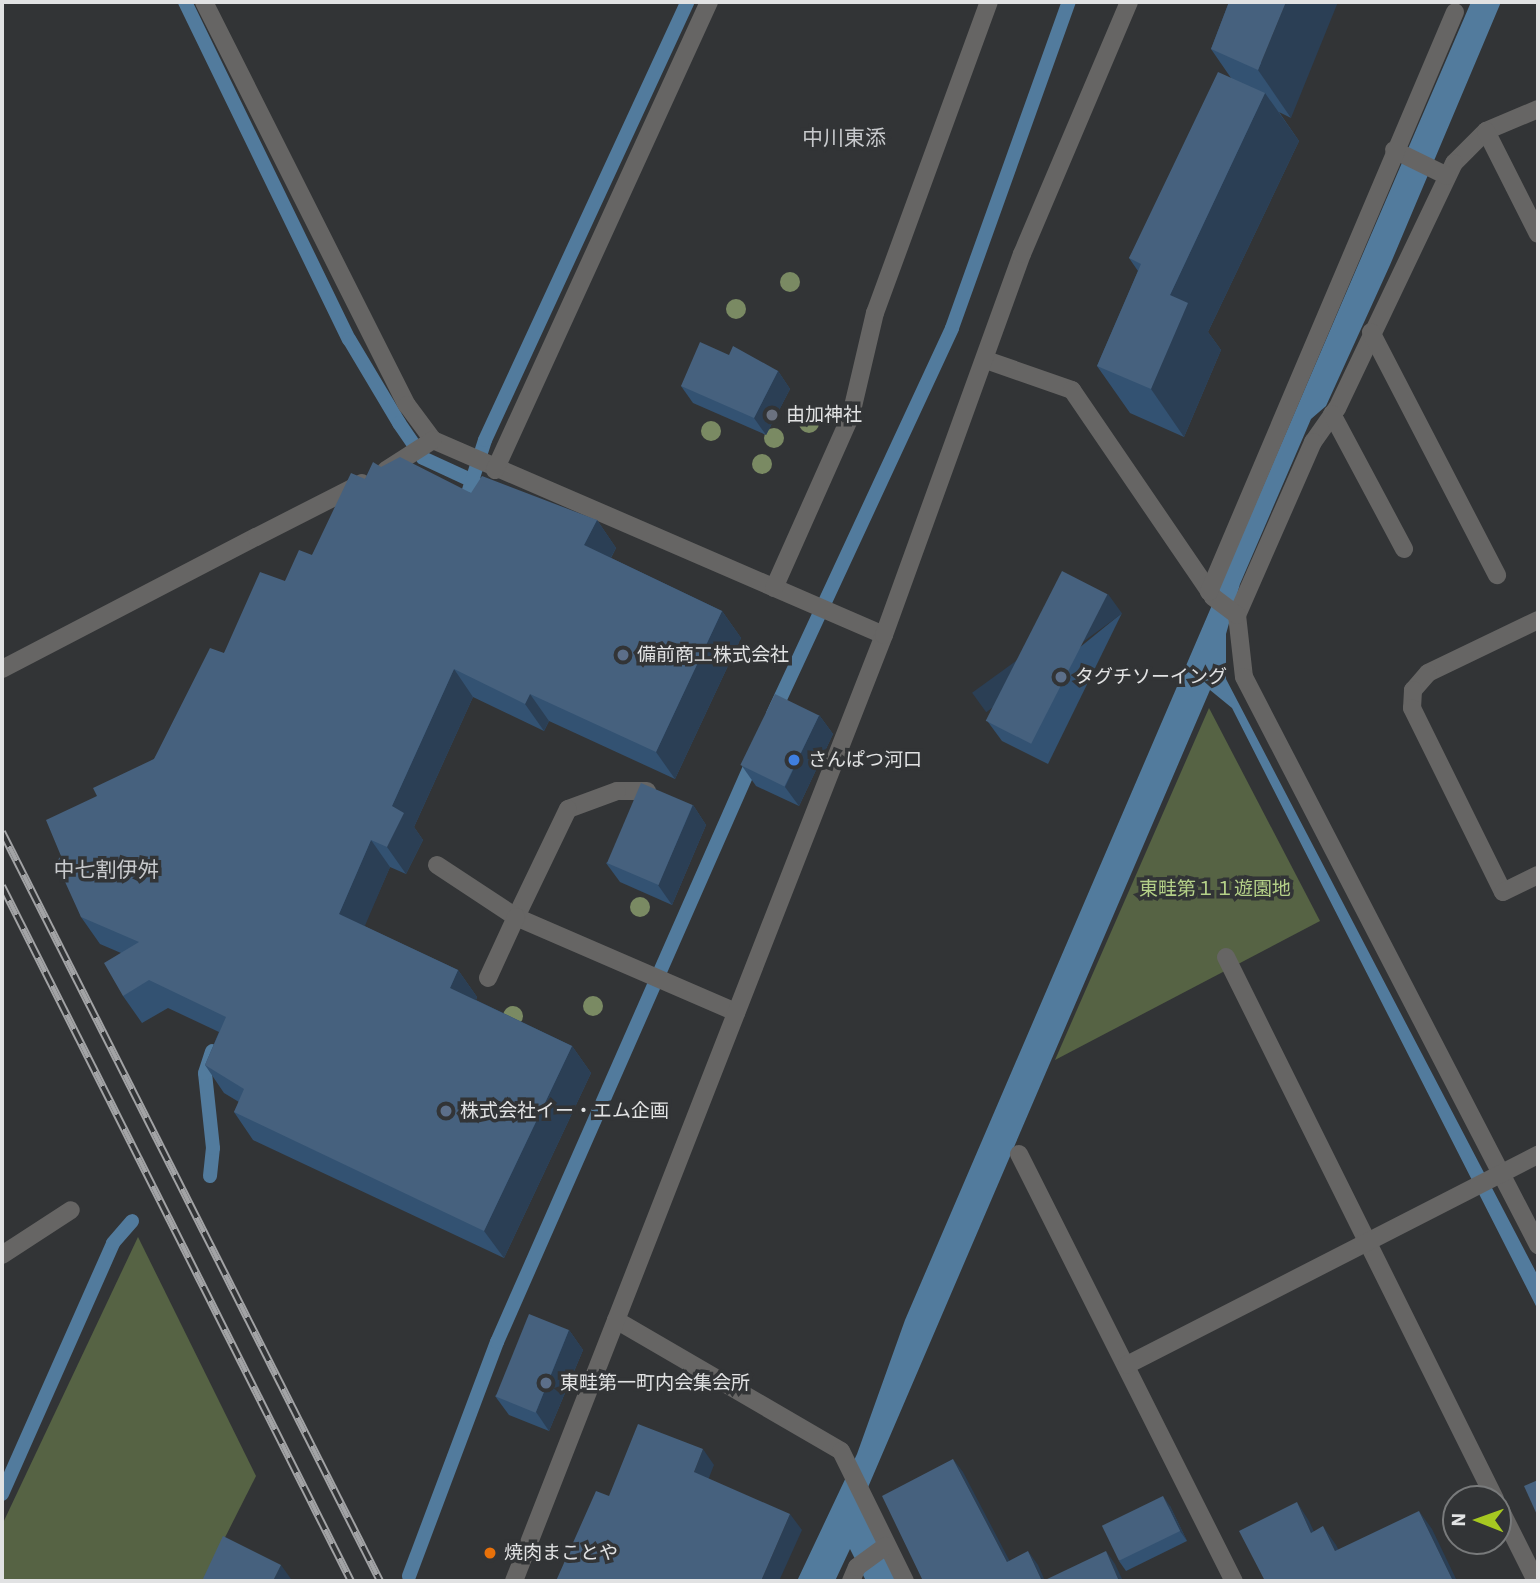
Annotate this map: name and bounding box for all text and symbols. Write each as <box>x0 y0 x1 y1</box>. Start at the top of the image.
district label: 中川東添 <box>802 124 886 150</box>
place label: 由加神社 <box>786 404 862 426</box>
marker: 由加神社 <box>764 407 780 423</box>
place label: 備前商工株式会社 <box>637 644 789 666</box>
marker: 備前商工株式会社 <box>615 647 631 663</box>
place label: タグチソーイング <box>1075 666 1227 688</box>
marker: タグチソーイング <box>1053 669 1069 685</box>
place label: さんぱつ河口 <box>808 749 922 771</box>
marker: さんぱつ河口 <box>786 752 802 768</box>
district label: 中七割伊舛 <box>54 856 158 882</box>
park label: 東畦第１１遊園地 <box>1139 878 1291 900</box>
place label: 株式会社イー・エム企画 <box>460 1100 669 1122</box>
marker: 株式会社イー・エム企画 <box>438 1103 454 1119</box>
place label: 東畦第一町内会集会所 <box>560 1372 750 1394</box>
marker: 東畦第一町内会集会所 <box>538 1375 554 1391</box>
north arrow <box>1442 1485 1512 1555</box>
text: N <box>1446 1513 1470 1527</box>
place label: 焼肉まことや <box>504 1542 618 1564</box>
marker: 焼肉まことや <box>482 1545 498 1561</box>

